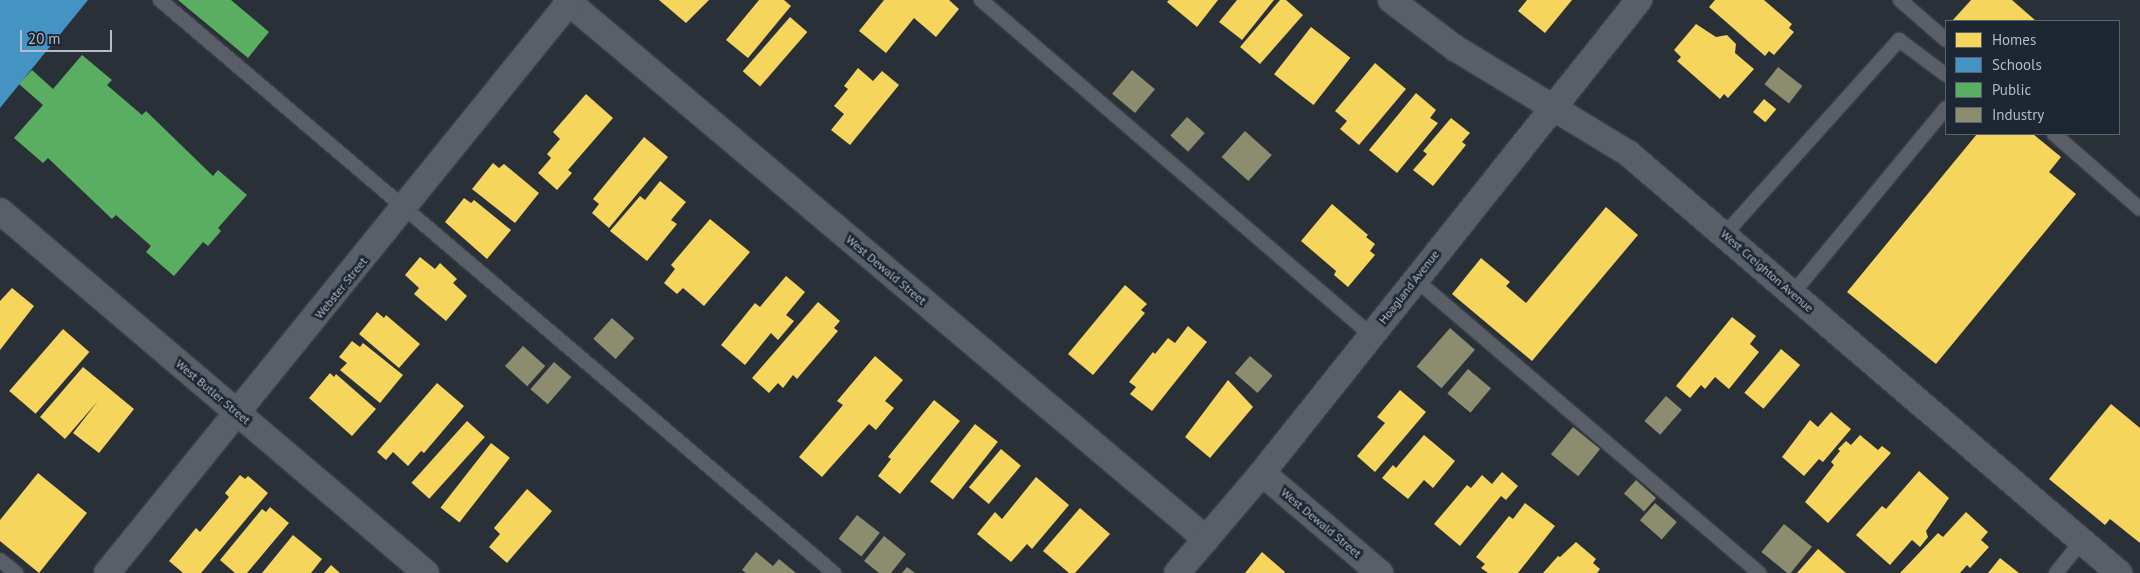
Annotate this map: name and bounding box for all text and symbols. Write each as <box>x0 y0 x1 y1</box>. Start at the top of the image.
scale bar <box>22 20 115 52</box>
legend <box>1945 20 2120 135</box>
text: 20 m <box>28 29 61 48</box>
text: Homes <box>1992 30 2036 49</box>
text: Schools <box>1992 55 2042 74</box>
text: Public <box>1992 80 2031 99</box>
text: Industry <box>1992 105 2044 124</box>
street label: West Creighton Avenue <box>1718 227 1816 315</box>
street label: West Dewald Street <box>843 232 929 308</box>
street label: Hoagland Avenue <box>1376 247 1442 327</box>
street label: Webster Street <box>312 254 370 322</box>
street label: West Butler Street <box>173 357 253 427</box>
street label: West Dewald Street <box>1278 485 1364 561</box>

